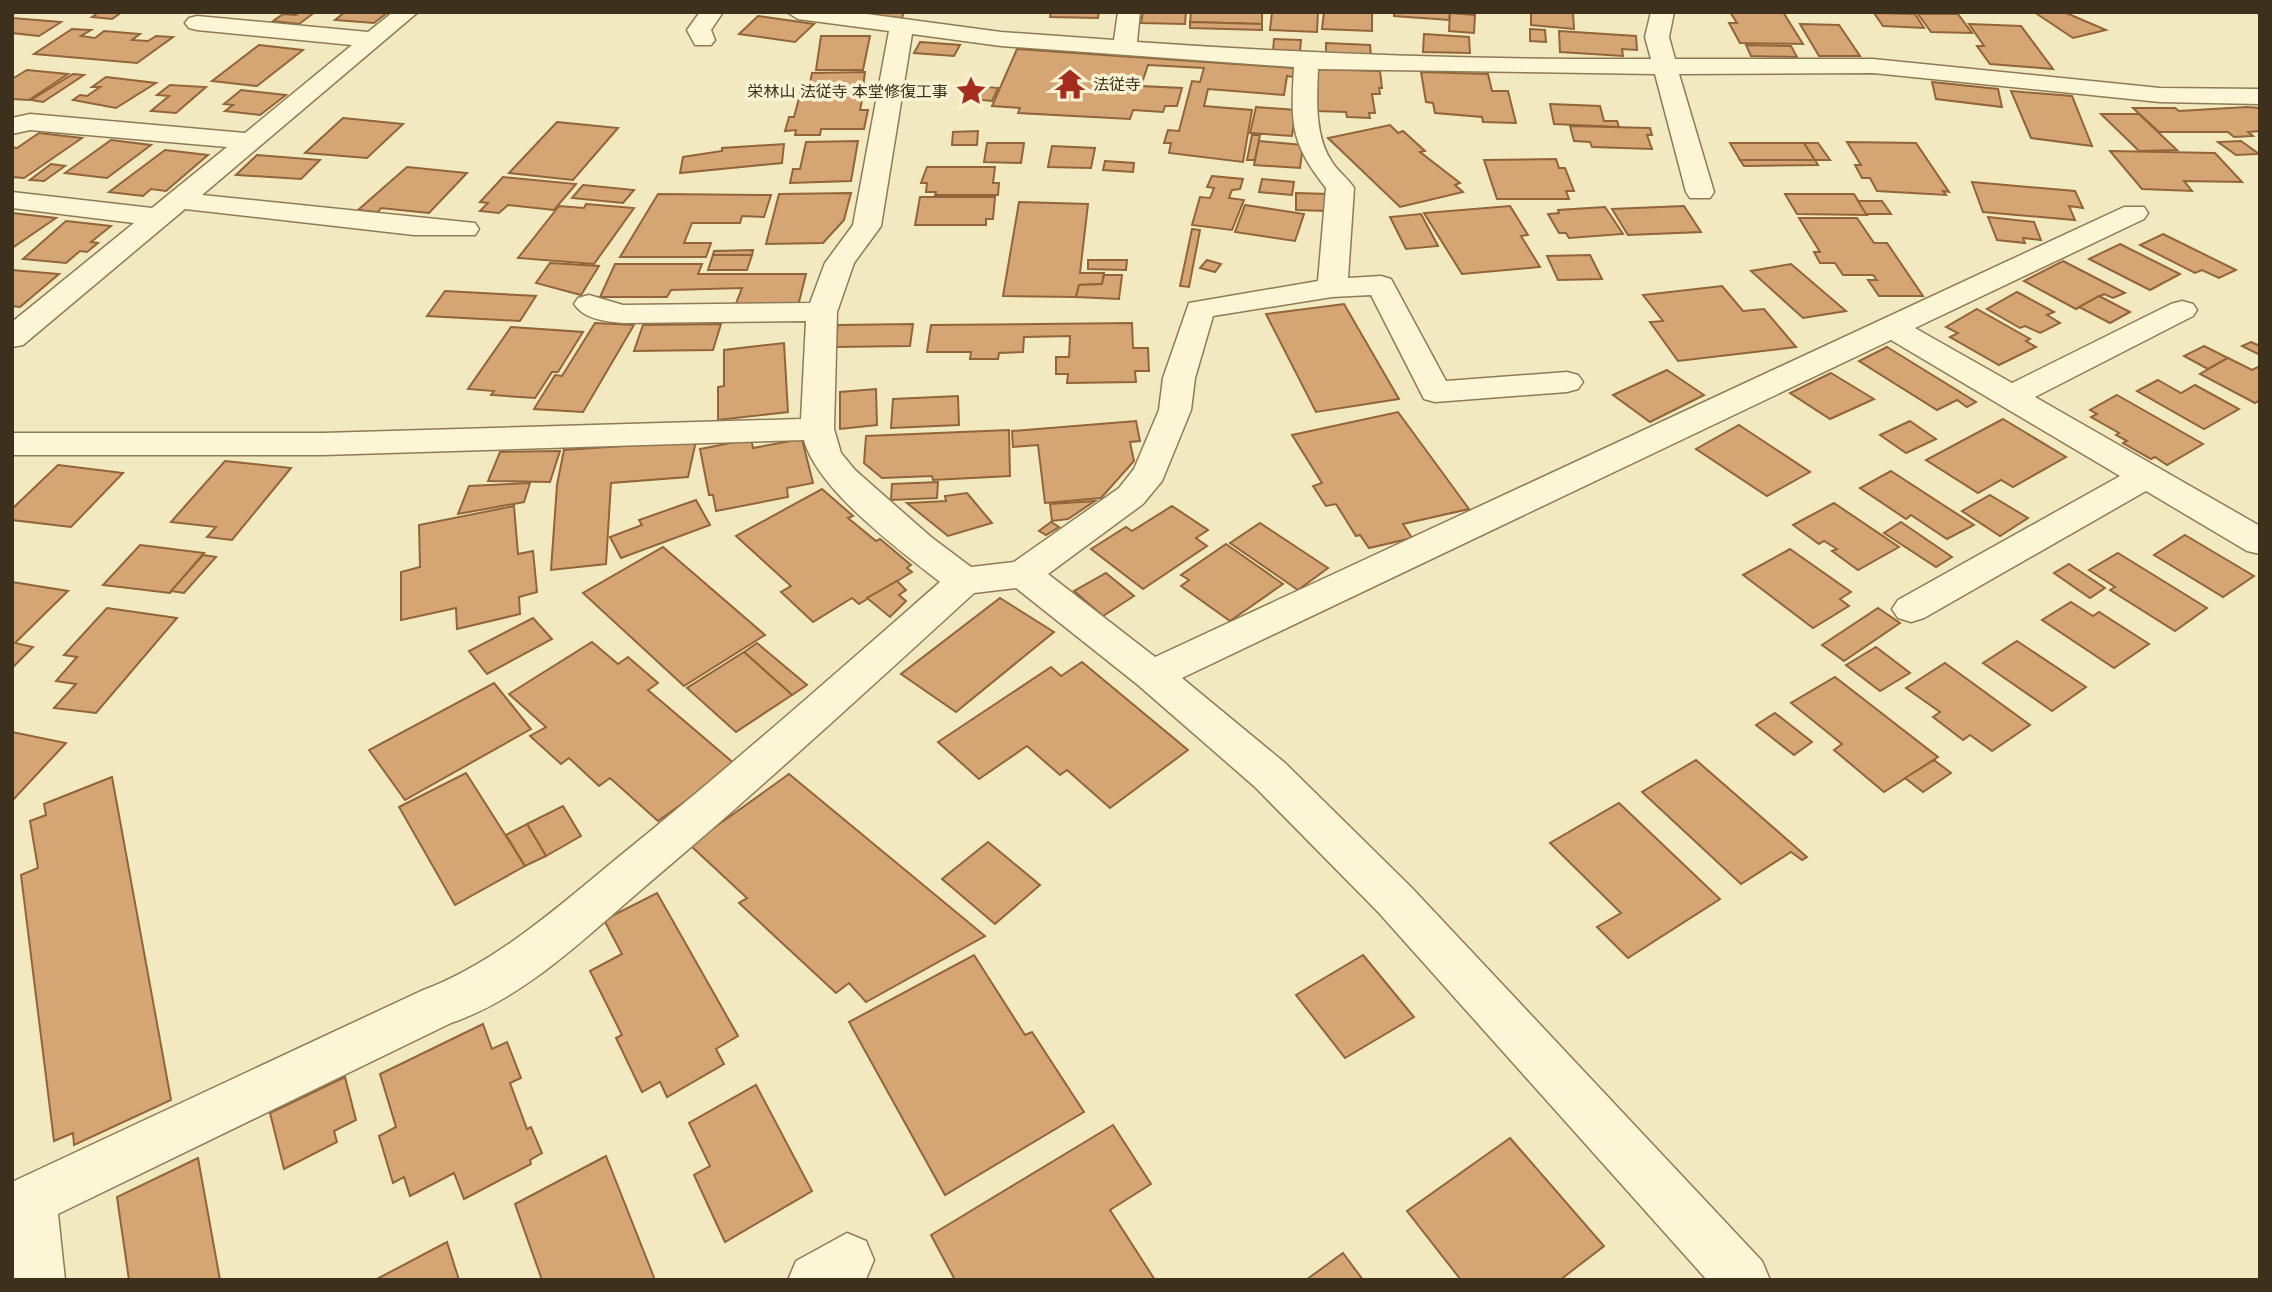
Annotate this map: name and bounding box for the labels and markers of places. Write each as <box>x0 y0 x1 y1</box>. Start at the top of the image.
temple icon: 法従寺 <box>1053 67 1087 101</box>
place icon: 栄林山 法従寺 本堂修復工事 <box>954 74 988 108</box>
place label: 法従寺 <box>1093 74 1141 94</box>
place label: 栄林山 法従寺 本堂修復工事 <box>748 81 948 101</box>

